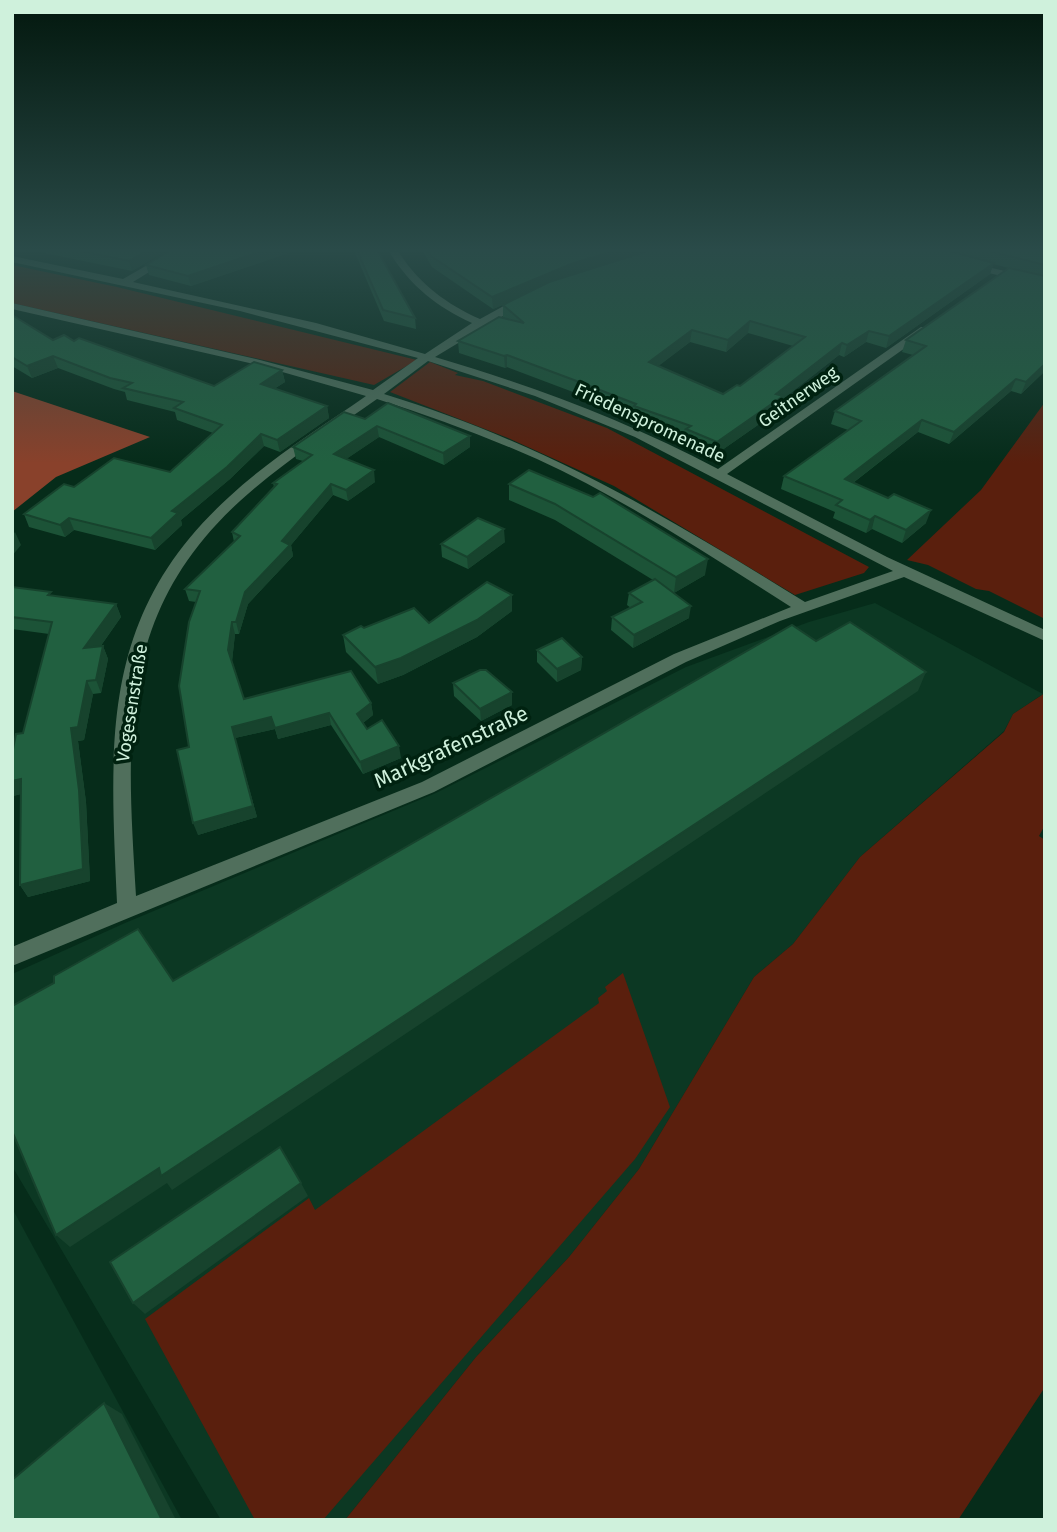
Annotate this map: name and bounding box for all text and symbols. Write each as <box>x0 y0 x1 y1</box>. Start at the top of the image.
street label: Geitnerweg <box>754 361 843 432</box>
street label: Friedenspromenade <box>571 379 729 467</box>
street label: Vogesenstraße <box>112 642 152 764</box>
street label: Markgrafenstraße <box>370 700 532 794</box>

